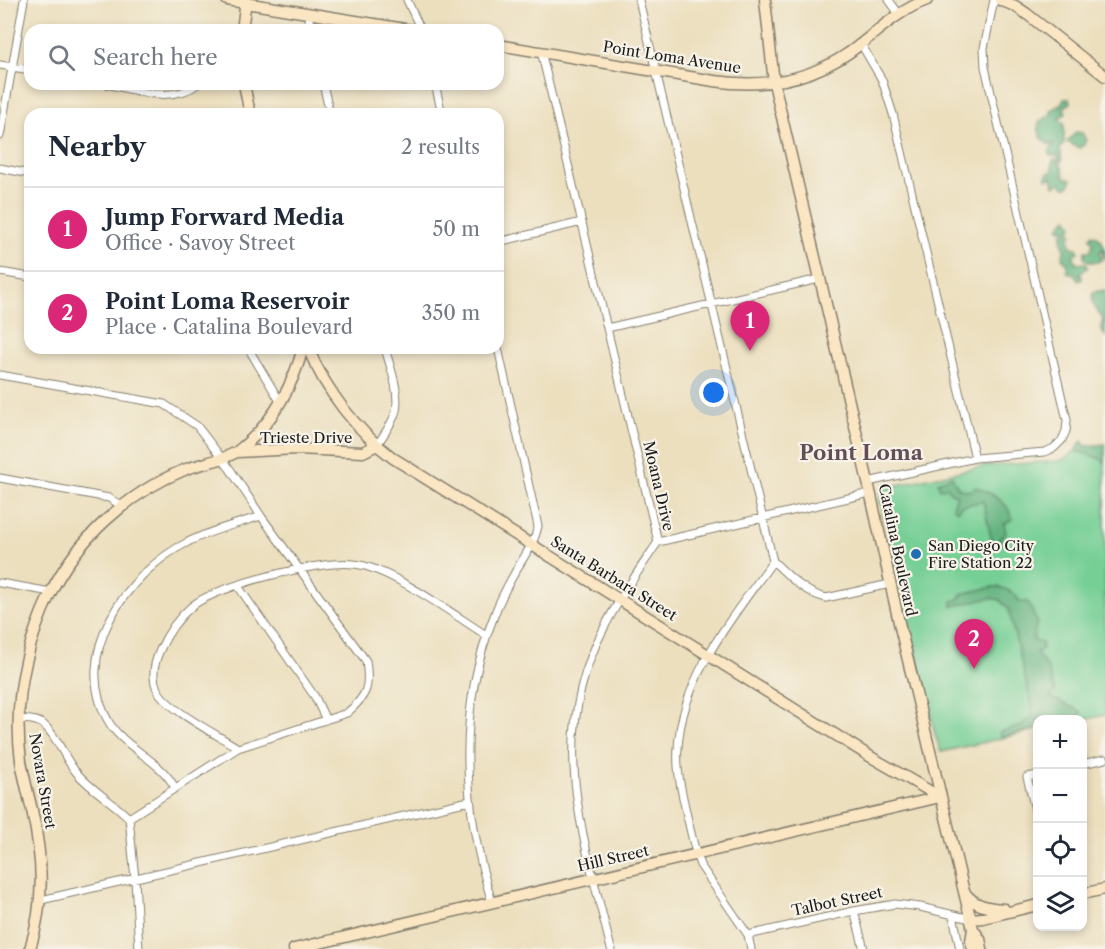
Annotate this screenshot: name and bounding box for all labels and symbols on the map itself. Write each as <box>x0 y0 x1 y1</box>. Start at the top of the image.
street label: Point Loma Avenue <box>602 37 742 77</box>
pin: 1 <box>730 302 770 351</box>
your location <box>699 378 728 407</box>
street label: Trieste Drive <box>260 428 352 447</box>
street label: Moana Drive <box>639 439 679 533</box>
district label: Point Loma <box>799 440 924 465</box>
street label: Catalina Boulevard <box>875 482 921 618</box>
street label: Santa Barbara Street <box>547 531 681 625</box>
place label: San Diego City Fire Station 22 <box>928 536 1035 572</box>
marker: San Diego City Fire Station 22 <box>909 547 923 561</box>
pin: 2 <box>954 620 994 669</box>
street label: Novara Street <box>25 732 61 831</box>
street label: Hill Street <box>575 840 651 875</box>
street label: Talbot Street <box>790 882 885 920</box>

